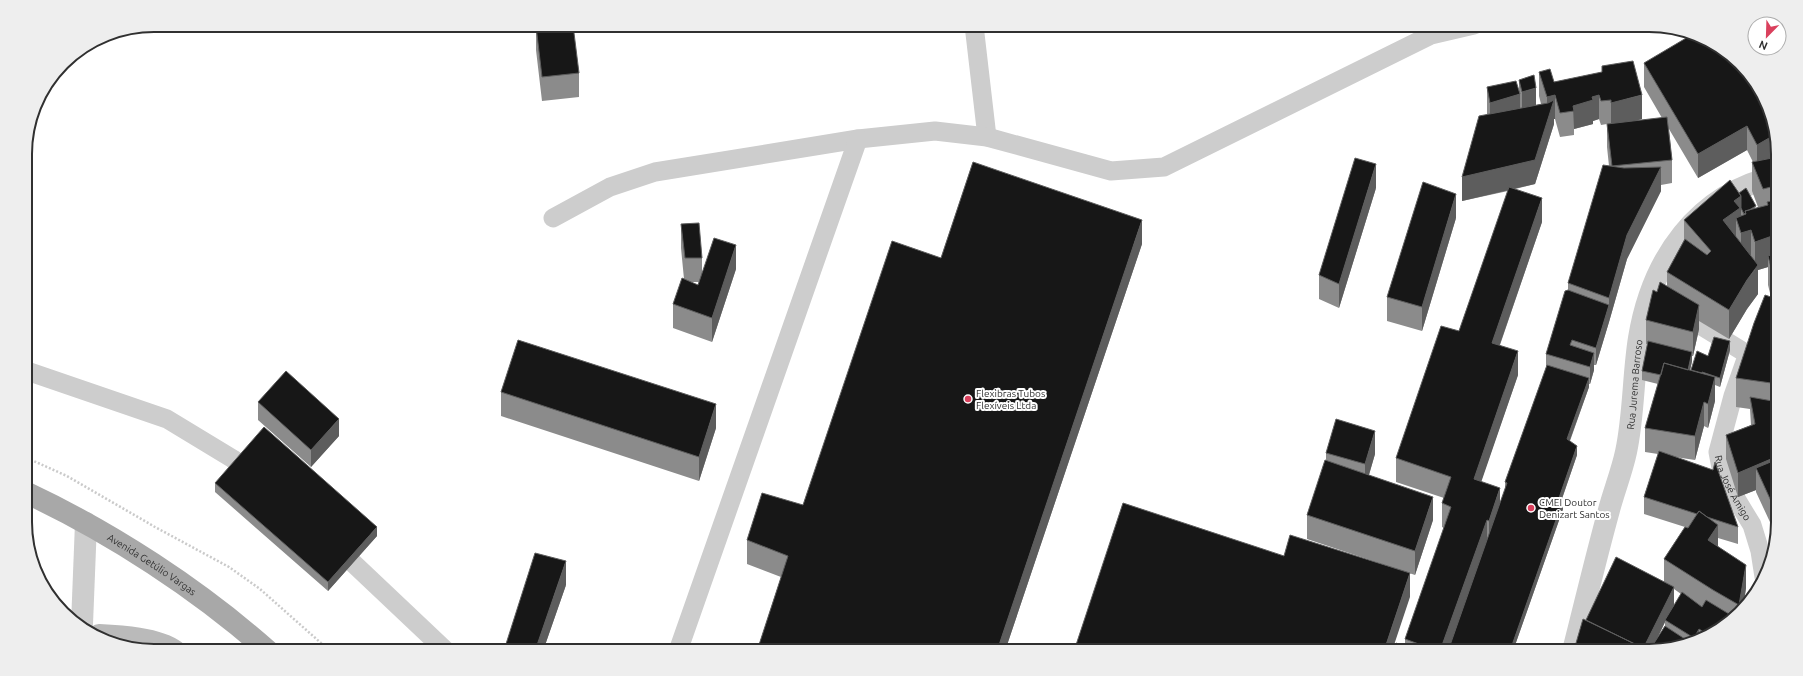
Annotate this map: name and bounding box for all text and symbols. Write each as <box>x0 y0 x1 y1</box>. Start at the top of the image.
north arrow <box>1747 16 1787 56</box>
text: N <box>1757 38 1769 52</box>
street label: Rua Jurema Barroso <box>1624 338 1644 430</box>
place label: Flexibras Tubos Flexíveis Ltda <box>976 388 1045 411</box>
marker: Flexibras Tubos Flexíveis Ltda <box>963 394 973 404</box>
street label: Rua José Amigo <box>1713 454 1753 522</box>
place label: CMEI Doutor Denizart Santos <box>1539 497 1610 520</box>
marker: CMEI Doutor Denizart Santos <box>1526 503 1536 513</box>
street label: Avenida Getúlio Vargas <box>106 531 198 597</box>

